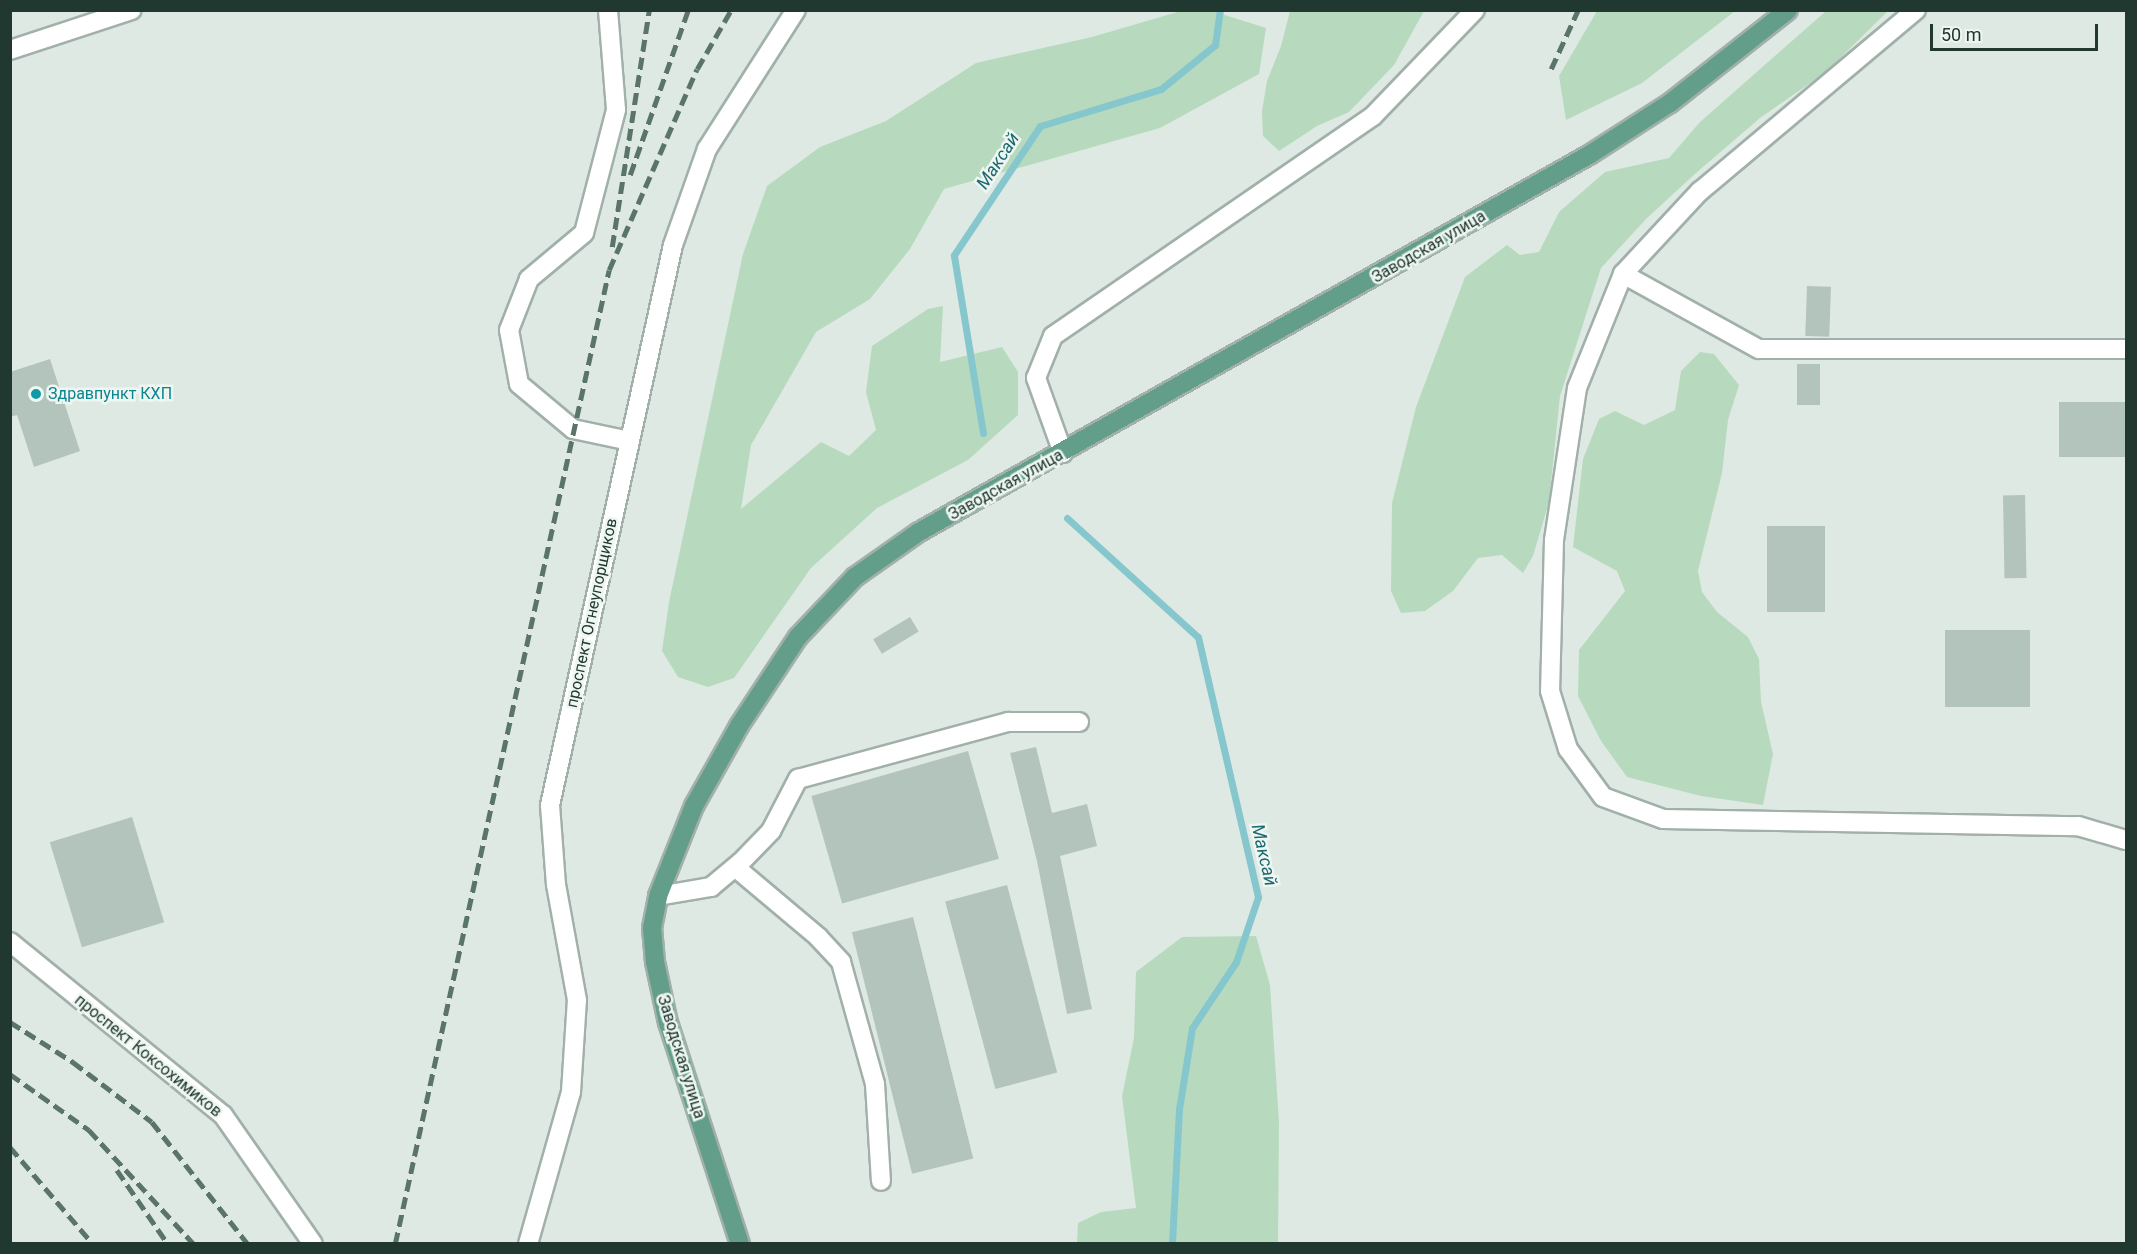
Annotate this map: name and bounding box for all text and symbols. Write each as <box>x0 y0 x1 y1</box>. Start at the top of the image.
scale bar <box>1933 12 2101 50</box>
text: 50 m <box>1941 24 1981 45</box>
water label: Максай <box>972 129 1024 193</box>
street label: Заводская улица <box>1369 207 1489 287</box>
place label: Здравпункт КХП <box>48 384 172 404</box>
marker: Здравпункт КХП <box>29 387 43 401</box>
street label: Заводская улица <box>945 446 1067 524</box>
street label: проспект Огнеупорщиков <box>563 516 621 710</box>
water label: Максай <box>1246 822 1282 888</box>
street label: проспект Коксохимиков <box>71 991 225 1121</box>
street label: Заводская улица <box>653 993 709 1121</box>

